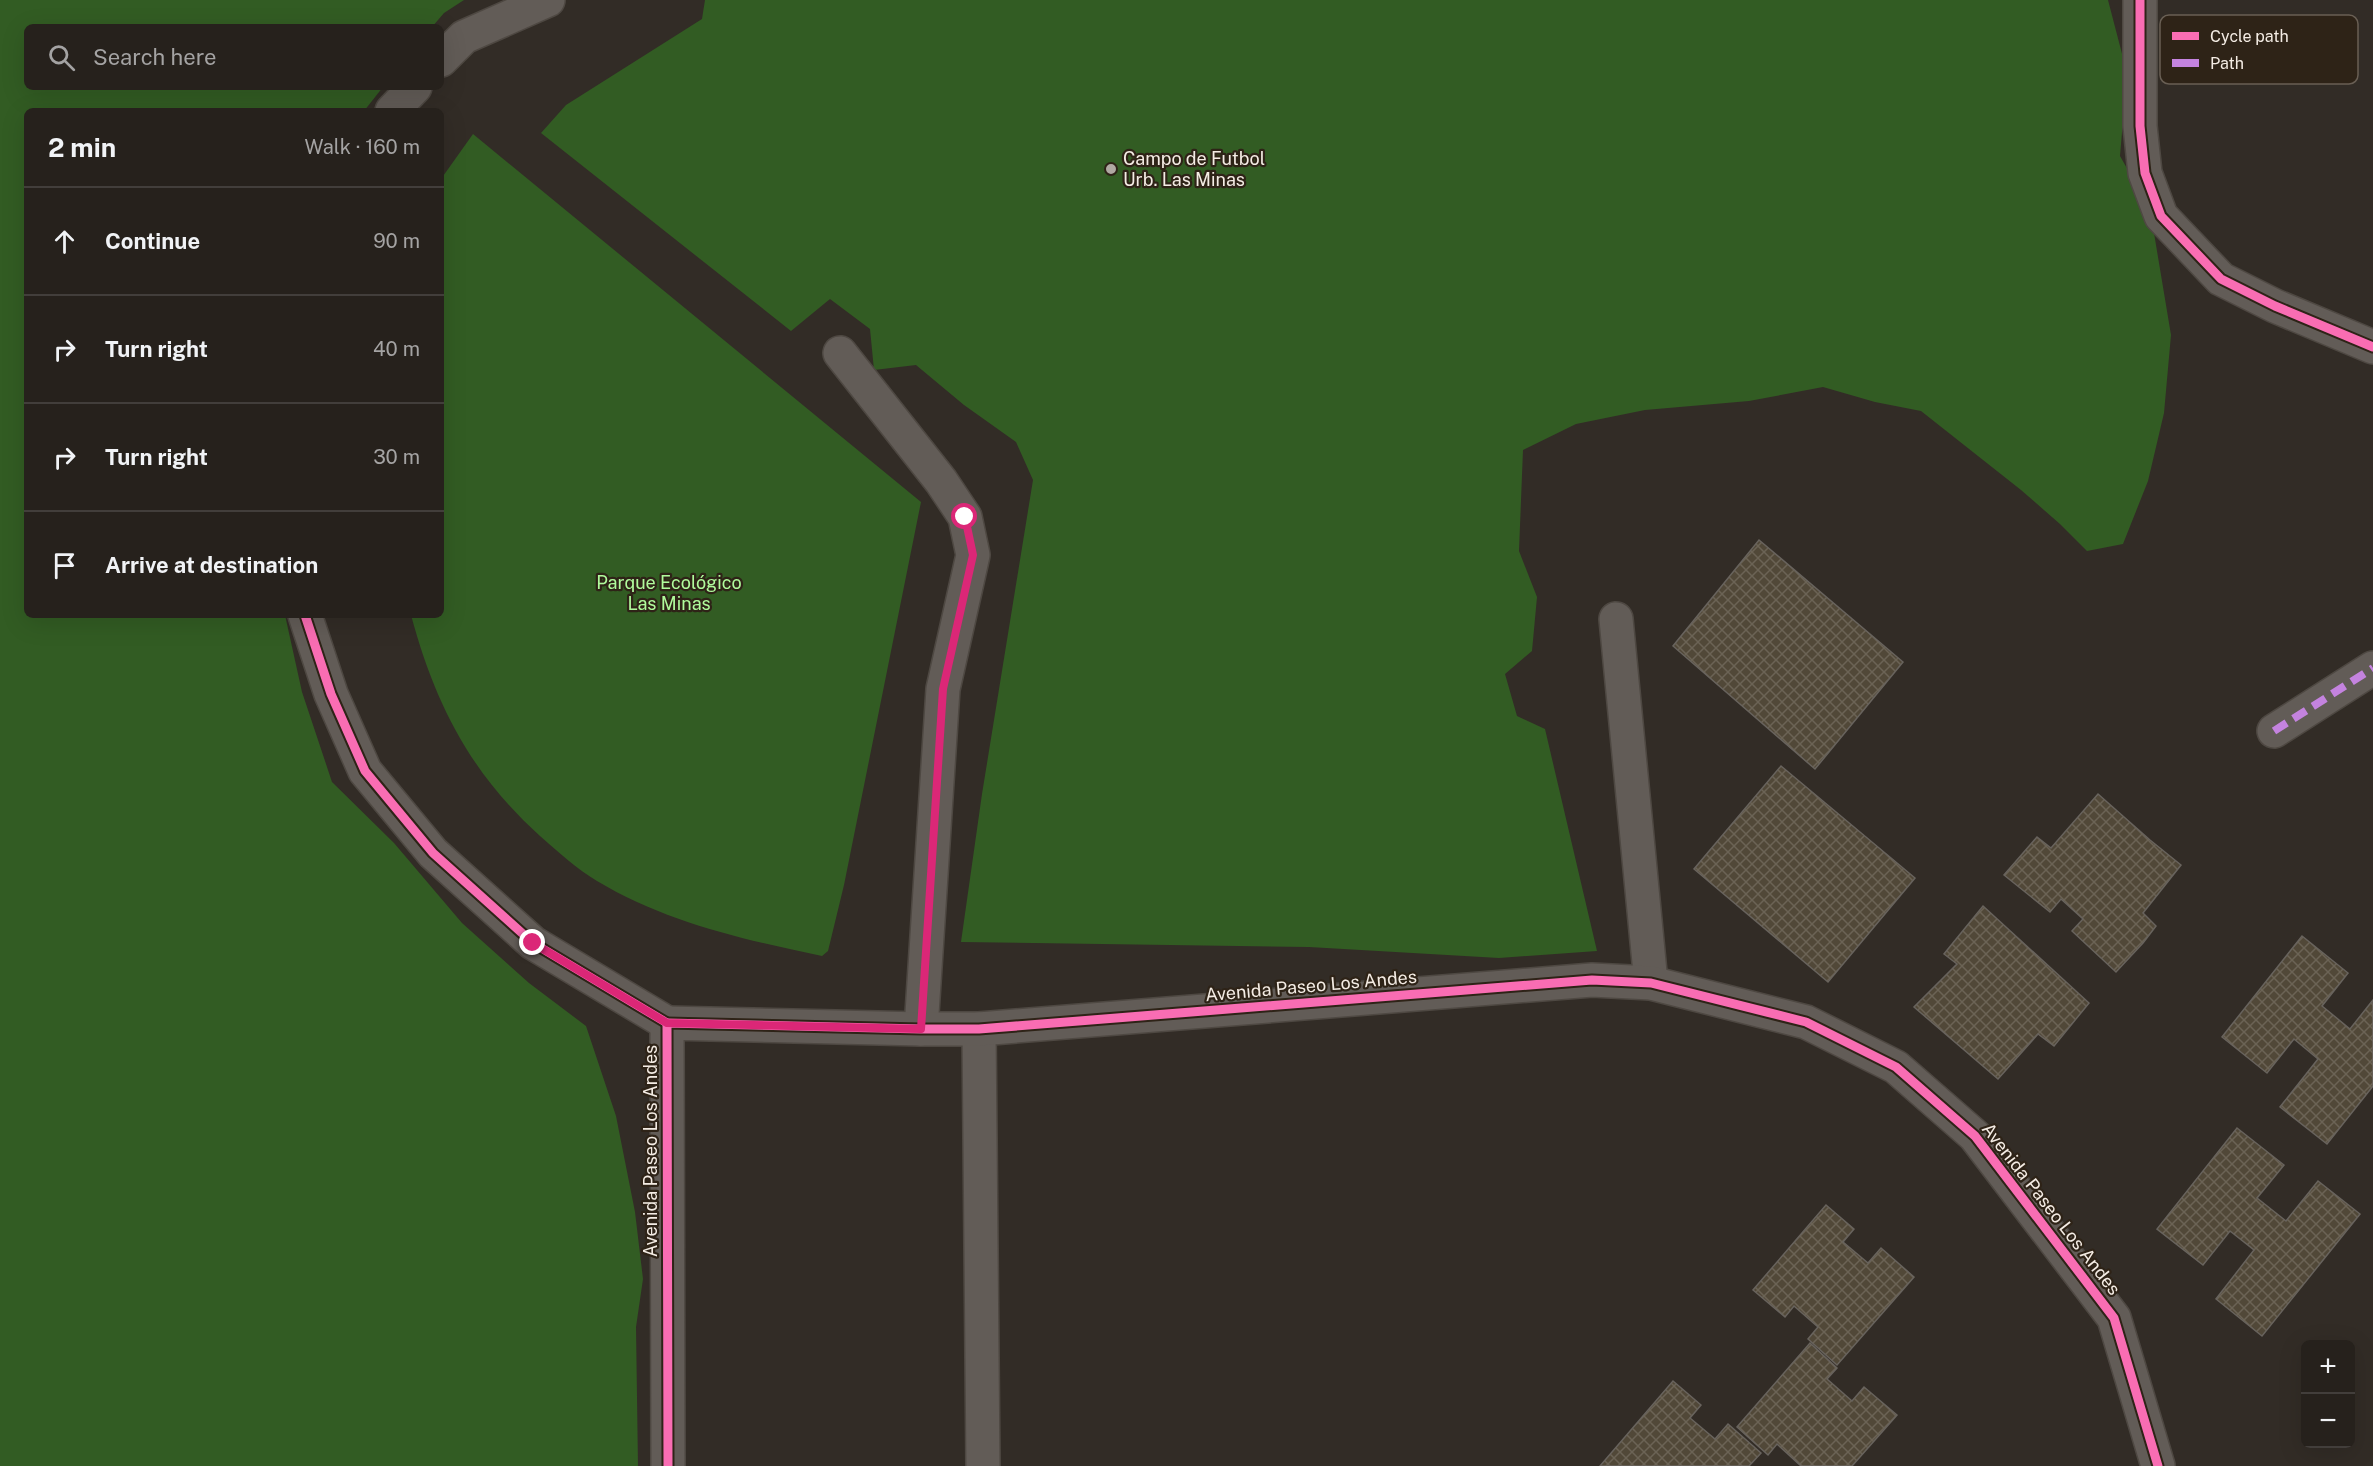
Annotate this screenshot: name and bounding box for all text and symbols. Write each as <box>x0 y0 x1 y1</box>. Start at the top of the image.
legend <box>2160 15 2358 84</box>
search box <box>24 24 444 90</box>
text: Cycle path <box>2210 27 2289 46</box>
icon: search <box>45 41 78 74</box>
text: Search here <box>93 44 217 70</box>
text: Path <box>2210 54 2244 73</box>
text: 2 min <box>48 132 116 163</box>
text: Walk · 160 m <box>305 135 420 159</box>
place label: Campo de Futbol Urb. Las Minas <box>1123 148 1265 190</box>
marker: Campo de Futbol Urb. Las Minas <box>1104 162 1118 176</box>
icon: ahead <box>48 225 81 258</box>
text: Continue <box>105 228 200 254</box>
text: 90 m <box>373 229 420 253</box>
icon: right <box>48 333 81 366</box>
text: Turn right <box>105 336 208 362</box>
text: 40 m <box>373 337 420 361</box>
icon: right <box>48 441 81 474</box>
text: Turn right <box>105 444 208 470</box>
text: 30 m <box>373 445 420 469</box>
route start <box>951 503 977 529</box>
icon: arrive <box>48 549 81 582</box>
text: Arrive at destination <box>105 552 318 578</box>
park label: Parque Ecológico Las Minas <box>596 572 742 614</box>
route end <box>519 929 545 955</box>
street label: Avenida Paseo Los Andes <box>1204 966 1418 1005</box>
street label: Avenida Paseo Los Andes <box>640 1045 661 1257</box>
street label: Avenida Paseo Los Andes <box>1978 1119 2125 1299</box>
map controls <box>2301 1340 2355 1448</box>
button: + <box>2301 1340 2355 1394</box>
button: − <box>2301 1394 2355 1448</box>

